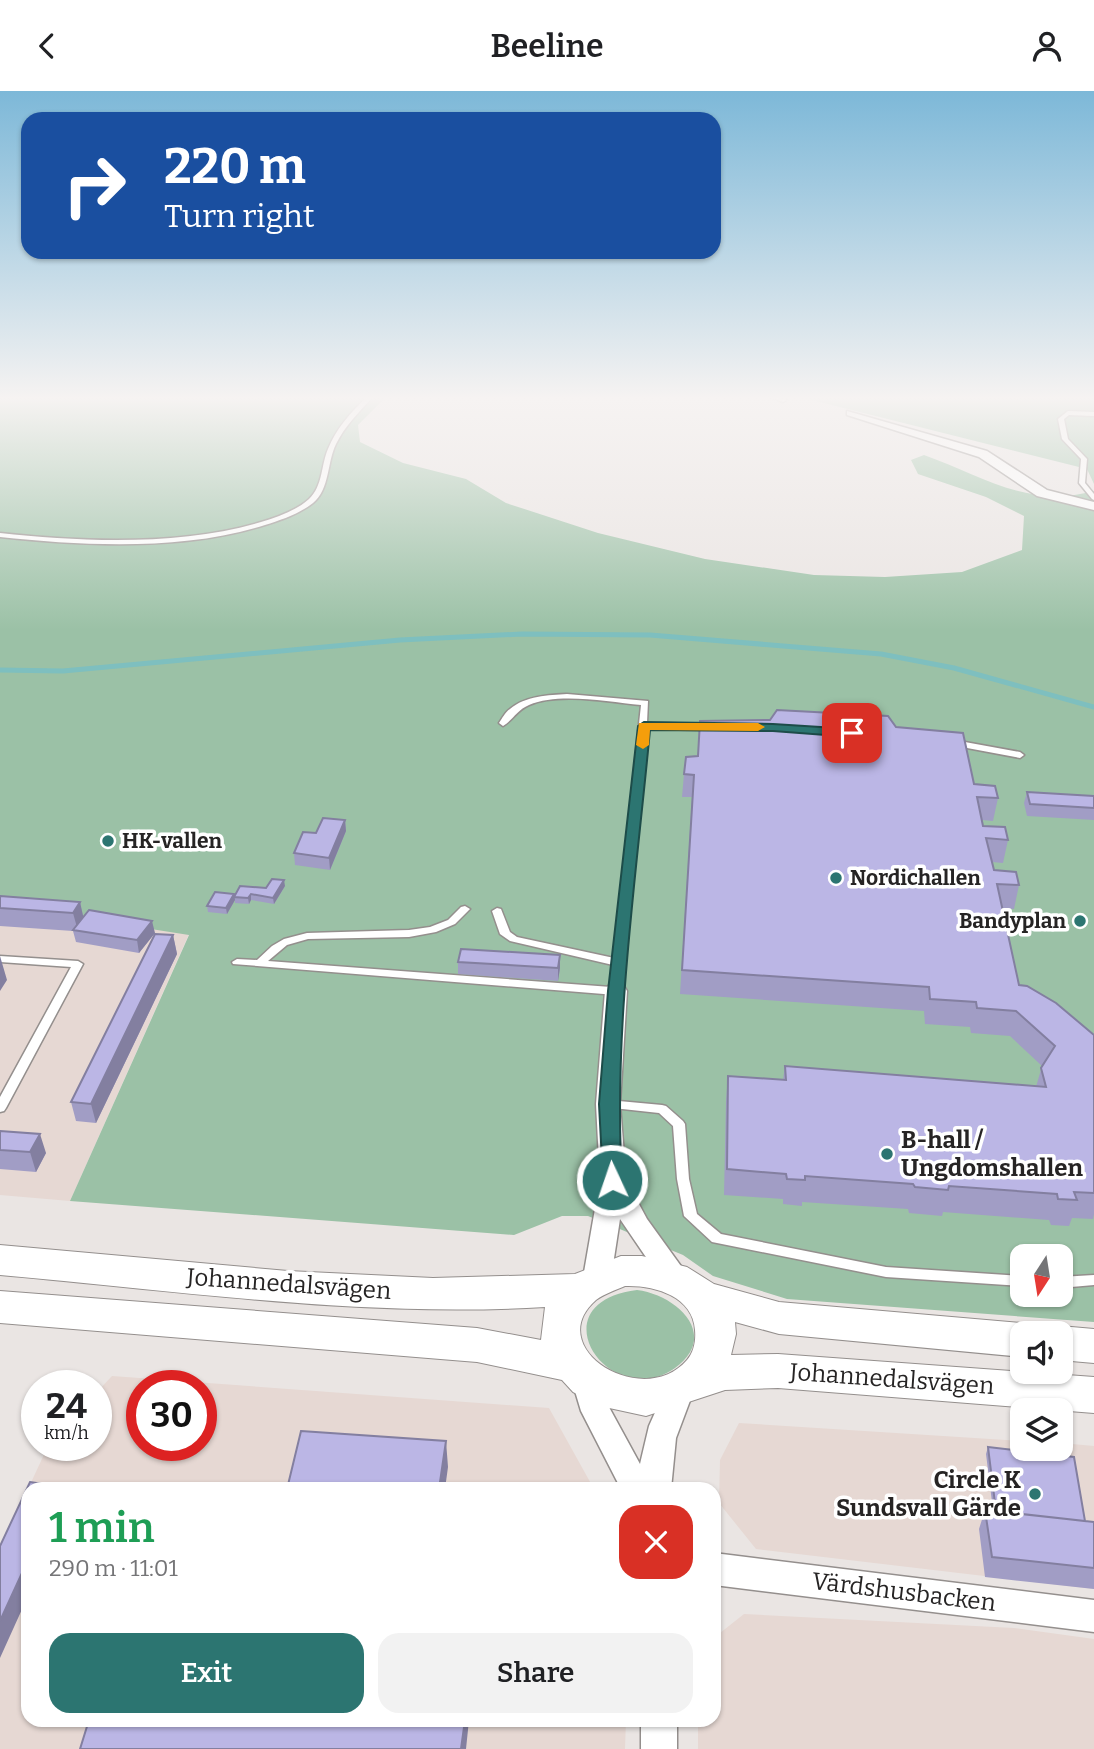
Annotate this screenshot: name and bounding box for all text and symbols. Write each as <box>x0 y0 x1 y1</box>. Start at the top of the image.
icon: back <box>28 27 66 65</box>
text: Beeline <box>490 27 604 65</box>
icon: person <box>1028 27 1066 65</box>
text: 220 m <box>164 137 306 196</box>
icon: right <box>49 140 140 231</box>
text: Turn right <box>164 197 315 235</box>
pin <box>822 703 882 763</box>
icon: arrive <box>833 714 871 752</box>
place label: HK-vallen <box>122 828 222 854</box>
marker: HK-vallen <box>100 833 116 849</box>
place label: Nordichallen <box>850 865 981 891</box>
marker: Nordichallen <box>828 870 844 886</box>
place label: Bandyplan <box>959 908 1066 934</box>
marker: Bandyplan <box>1072 913 1088 929</box>
place label: B-hall / Ungdomshallen <box>901 1126 1083 1182</box>
position arrow <box>575 1143 649 1217</box>
marker: B-hall / Ungdomshallen <box>879 1146 895 1162</box>
north arrow <box>1010 1244 1073 1307</box>
map controls <box>1010 1244 1073 1461</box>
street label: Johannedalsvägen <box>185 1263 392 1305</box>
button: sound <box>1010 1321 1073 1384</box>
street label: Johannedalsvägen <box>788 1358 995 1400</box>
speed limit sign: 30 <box>126 1370 217 1461</box>
text: 24 <box>46 1385 87 1427</box>
button: layers <box>1010 1398 1073 1461</box>
text: km/h <box>44 1422 89 1444</box>
place label: Circle K Sundsvall Gärde <box>836 1466 1021 1522</box>
marker: Circle K Sundsvall Gärde <box>1027 1486 1043 1502</box>
text: 1 min <box>49 1503 155 1553</box>
button: close <box>619 1505 693 1579</box>
text: 290 m · 11:01 <box>49 1554 178 1582</box>
street label: Värdshusbacken <box>811 1567 997 1617</box>
button: Exit <box>49 1633 364 1713</box>
button: Share <box>378 1633 693 1713</box>

